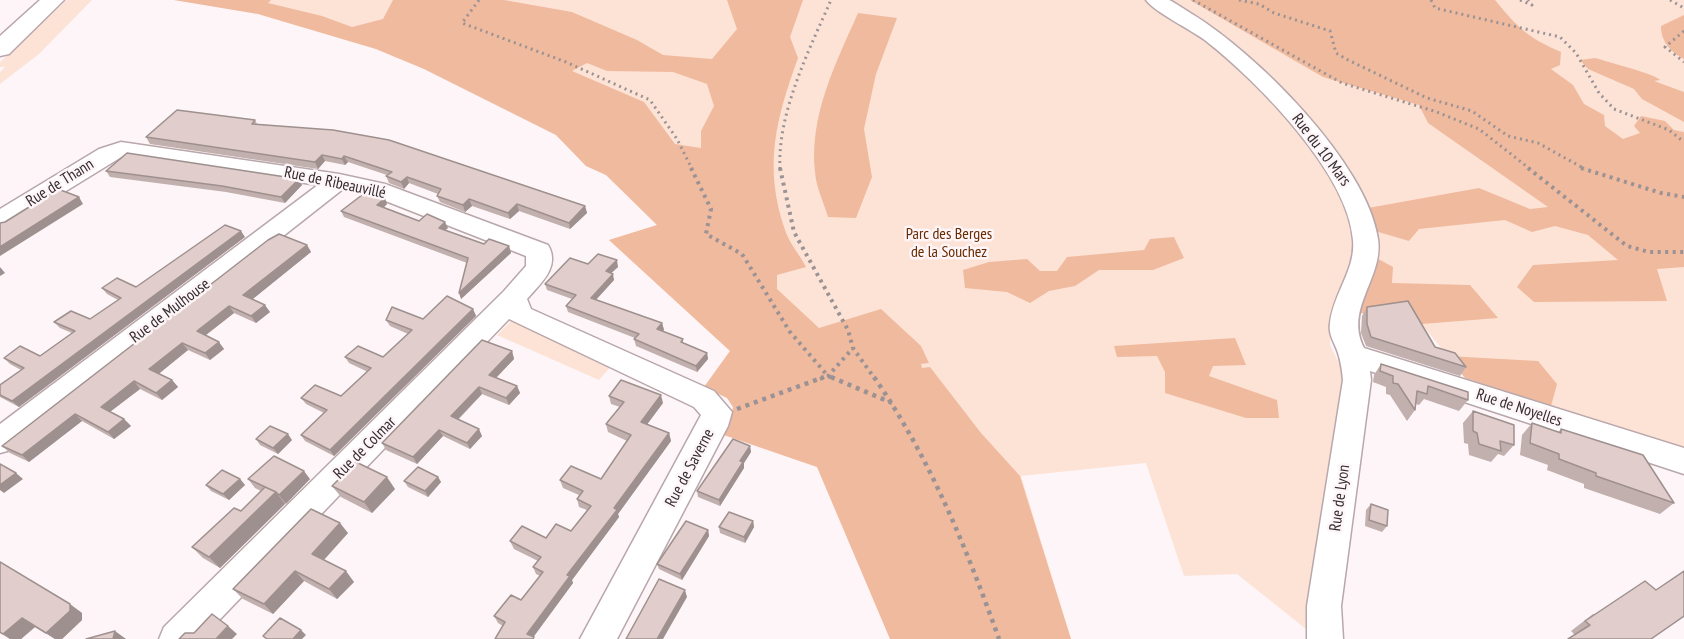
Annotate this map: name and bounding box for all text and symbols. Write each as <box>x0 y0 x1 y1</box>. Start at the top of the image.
street label: Rue du 10 Mars <box>1287 110 1355 190</box>
street label: Rue de Thann <box>23 155 97 211</box>
street label: Rue de Ribeauvillé <box>282 163 388 203</box>
park label: Parc des Berges de la Souchez <box>906 224 992 262</box>
street label: Rue de Mulhouse <box>126 275 214 347</box>
street label: Rue de Noyelles <box>1474 385 1564 431</box>
street label: Rue de Colmar <box>330 413 400 483</box>
street label: Rue de Saverne <box>661 426 719 510</box>
street label: Rue de Lyon <box>1326 464 1354 532</box>

